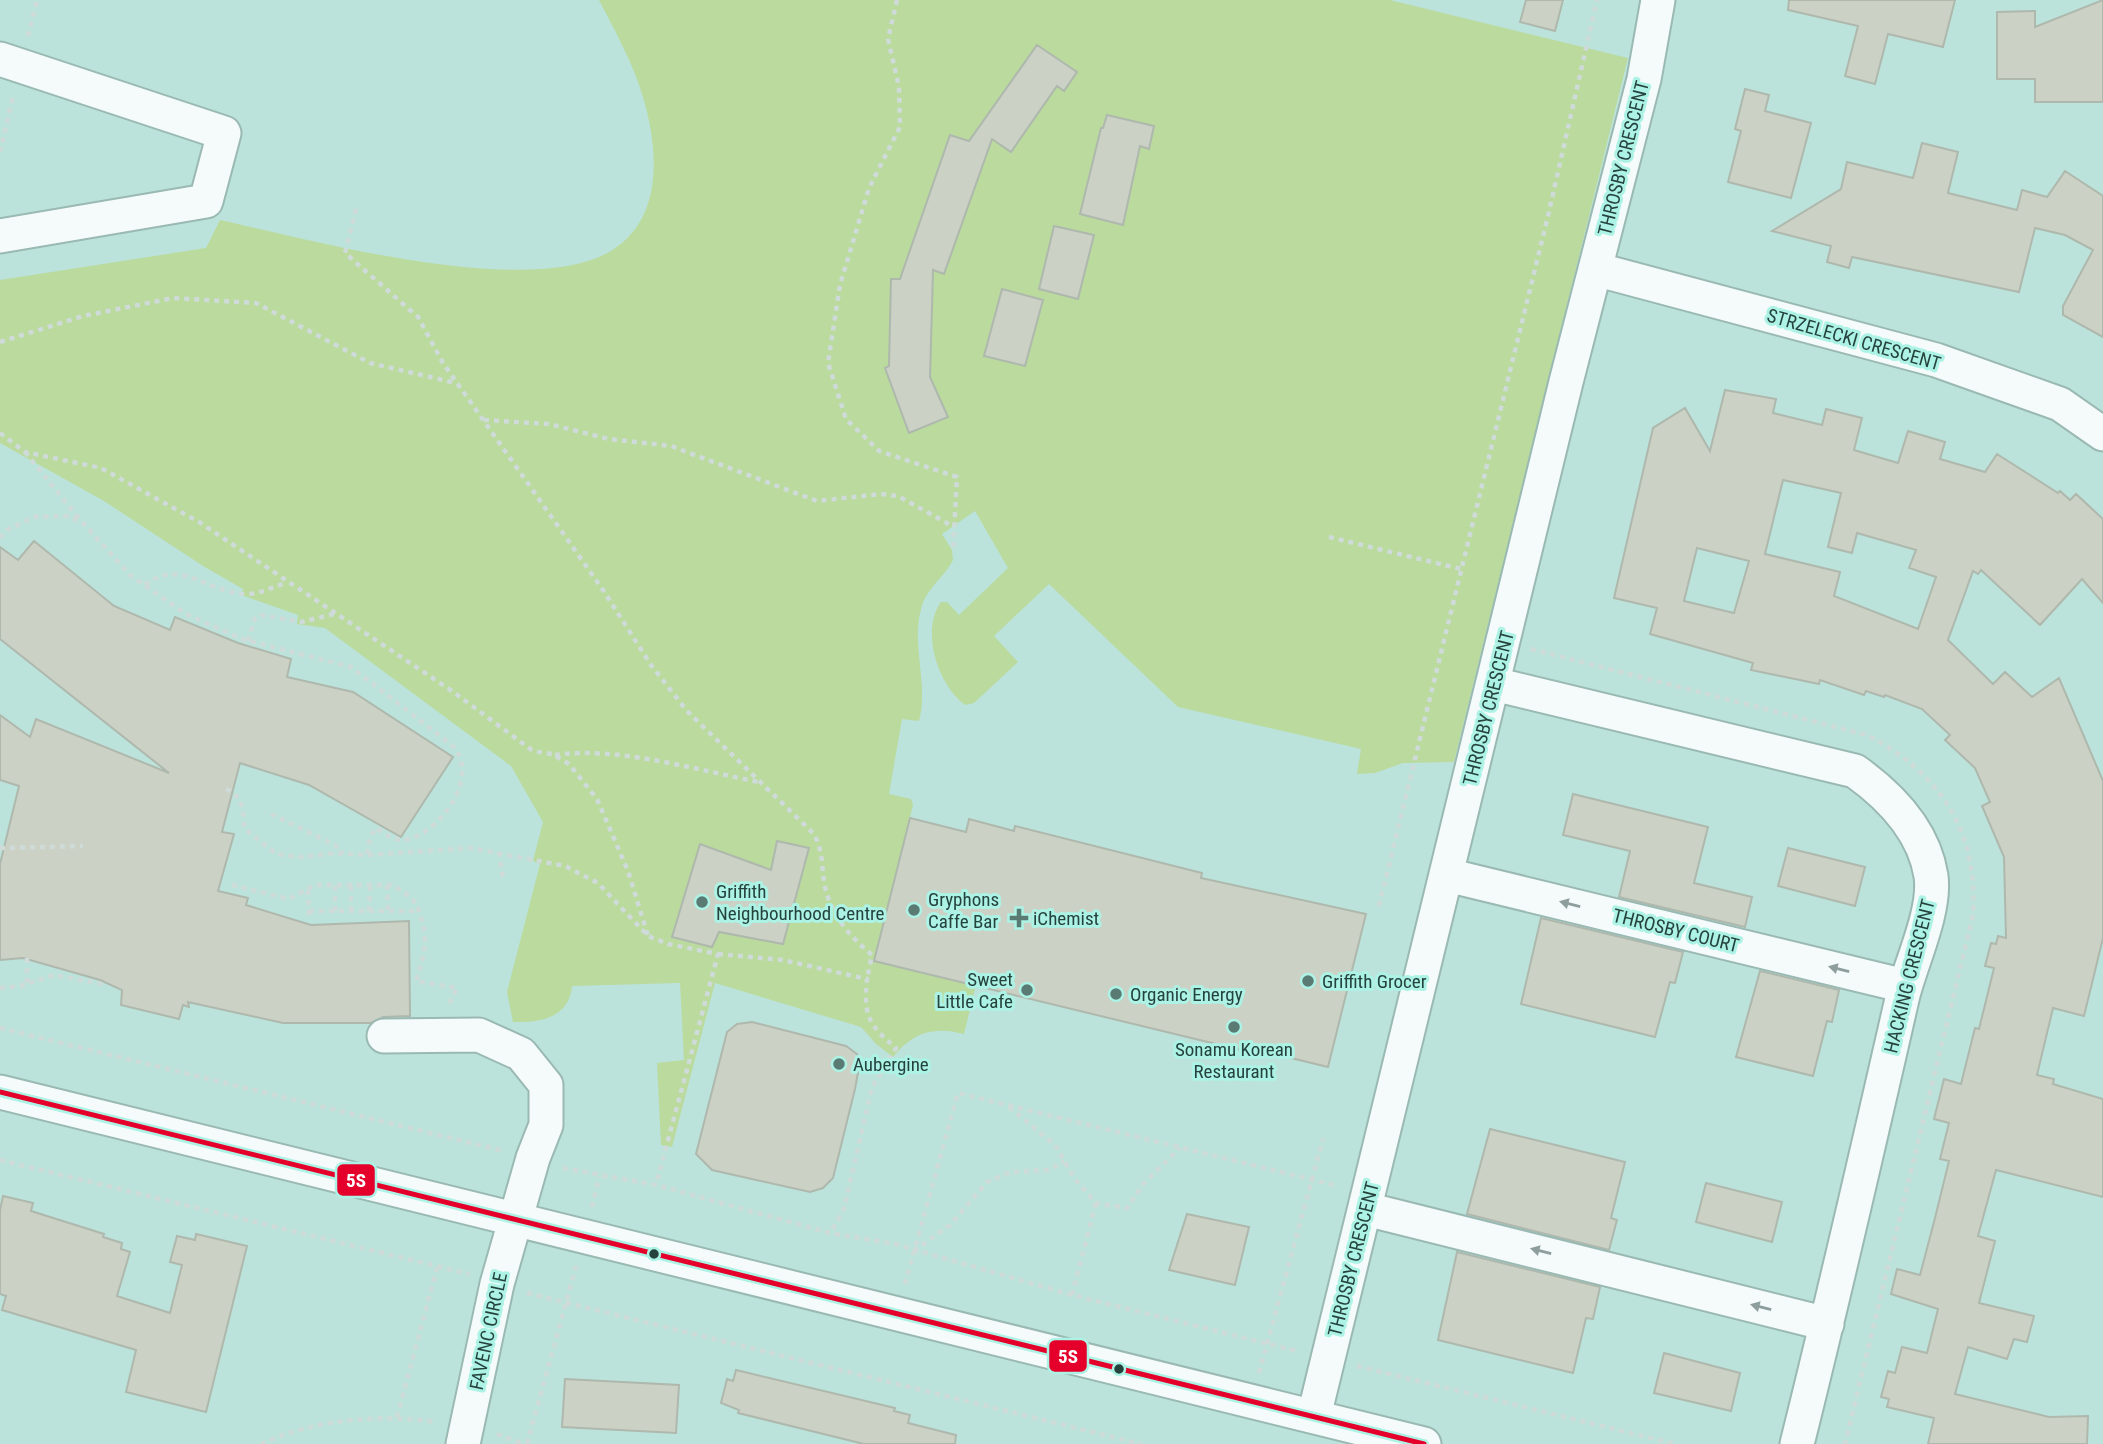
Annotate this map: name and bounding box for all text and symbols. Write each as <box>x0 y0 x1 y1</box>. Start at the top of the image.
street label: THROSBY CRESCENT <box>1593 78 1654 238</box>
street label: STRZELECKI CRESCENT <box>1764 304 1943 375</box>
street label: THROSBY CRESCENT <box>1458 628 1519 788</box>
place label: Griffith Neighbourhood Centre <box>716 880 885 925</box>
place label: Gryphons Caffe Bar <box>928 888 999 933</box>
marker: Griffith Neighbourhood Centre <box>694 894 710 910</box>
street label: HACKING CRESCENT <box>1879 897 1940 1055</box>
one-way arrow <box>1559 898 1581 909</box>
marker: Gryphons Caffe Bar <box>906 902 922 918</box>
street label: THROSBY COURT <box>1610 904 1742 957</box>
place label: iChemist <box>1033 907 1099 930</box>
marker: iChemist <box>1011 910 1027 926</box>
one-way arrow <box>1828 964 1850 975</box>
place label: Sweet Little Cafe <box>936 968 1013 1013</box>
place label: Griffith Grocer <box>1322 970 1427 993</box>
marker: Griffith Grocer <box>1300 973 1316 989</box>
marker: Sweet Little Cafe <box>1019 982 1035 998</box>
place label: Organic Energy <box>1130 983 1243 1006</box>
marker: Organic Energy <box>1108 986 1124 1002</box>
marker: Sonamu Korean Restaurant <box>1226 1019 1242 1035</box>
place label: Sonamu Korean Restaurant <box>1175 1038 1293 1083</box>
place label: Aubergine <box>853 1053 929 1076</box>
marker: Aubergine <box>831 1056 847 1072</box>
line badge: 5S <box>336 1163 376 1197</box>
text: 5S <box>346 1169 366 1192</box>
street label: THROSBY CRESCENT <box>1323 1179 1384 1339</box>
one-way arrow <box>1529 1245 1551 1256</box>
unlabelled marker <box>647 1247 661 1261</box>
street label: FAVENC CIRCLE <box>465 1270 512 1392</box>
one-way arrow <box>1750 1301 1772 1312</box>
line badge: 5S <box>1048 1339 1088 1373</box>
text: 5S <box>1058 1345 1078 1368</box>
unlabelled marker <box>1112 1362 1126 1376</box>

